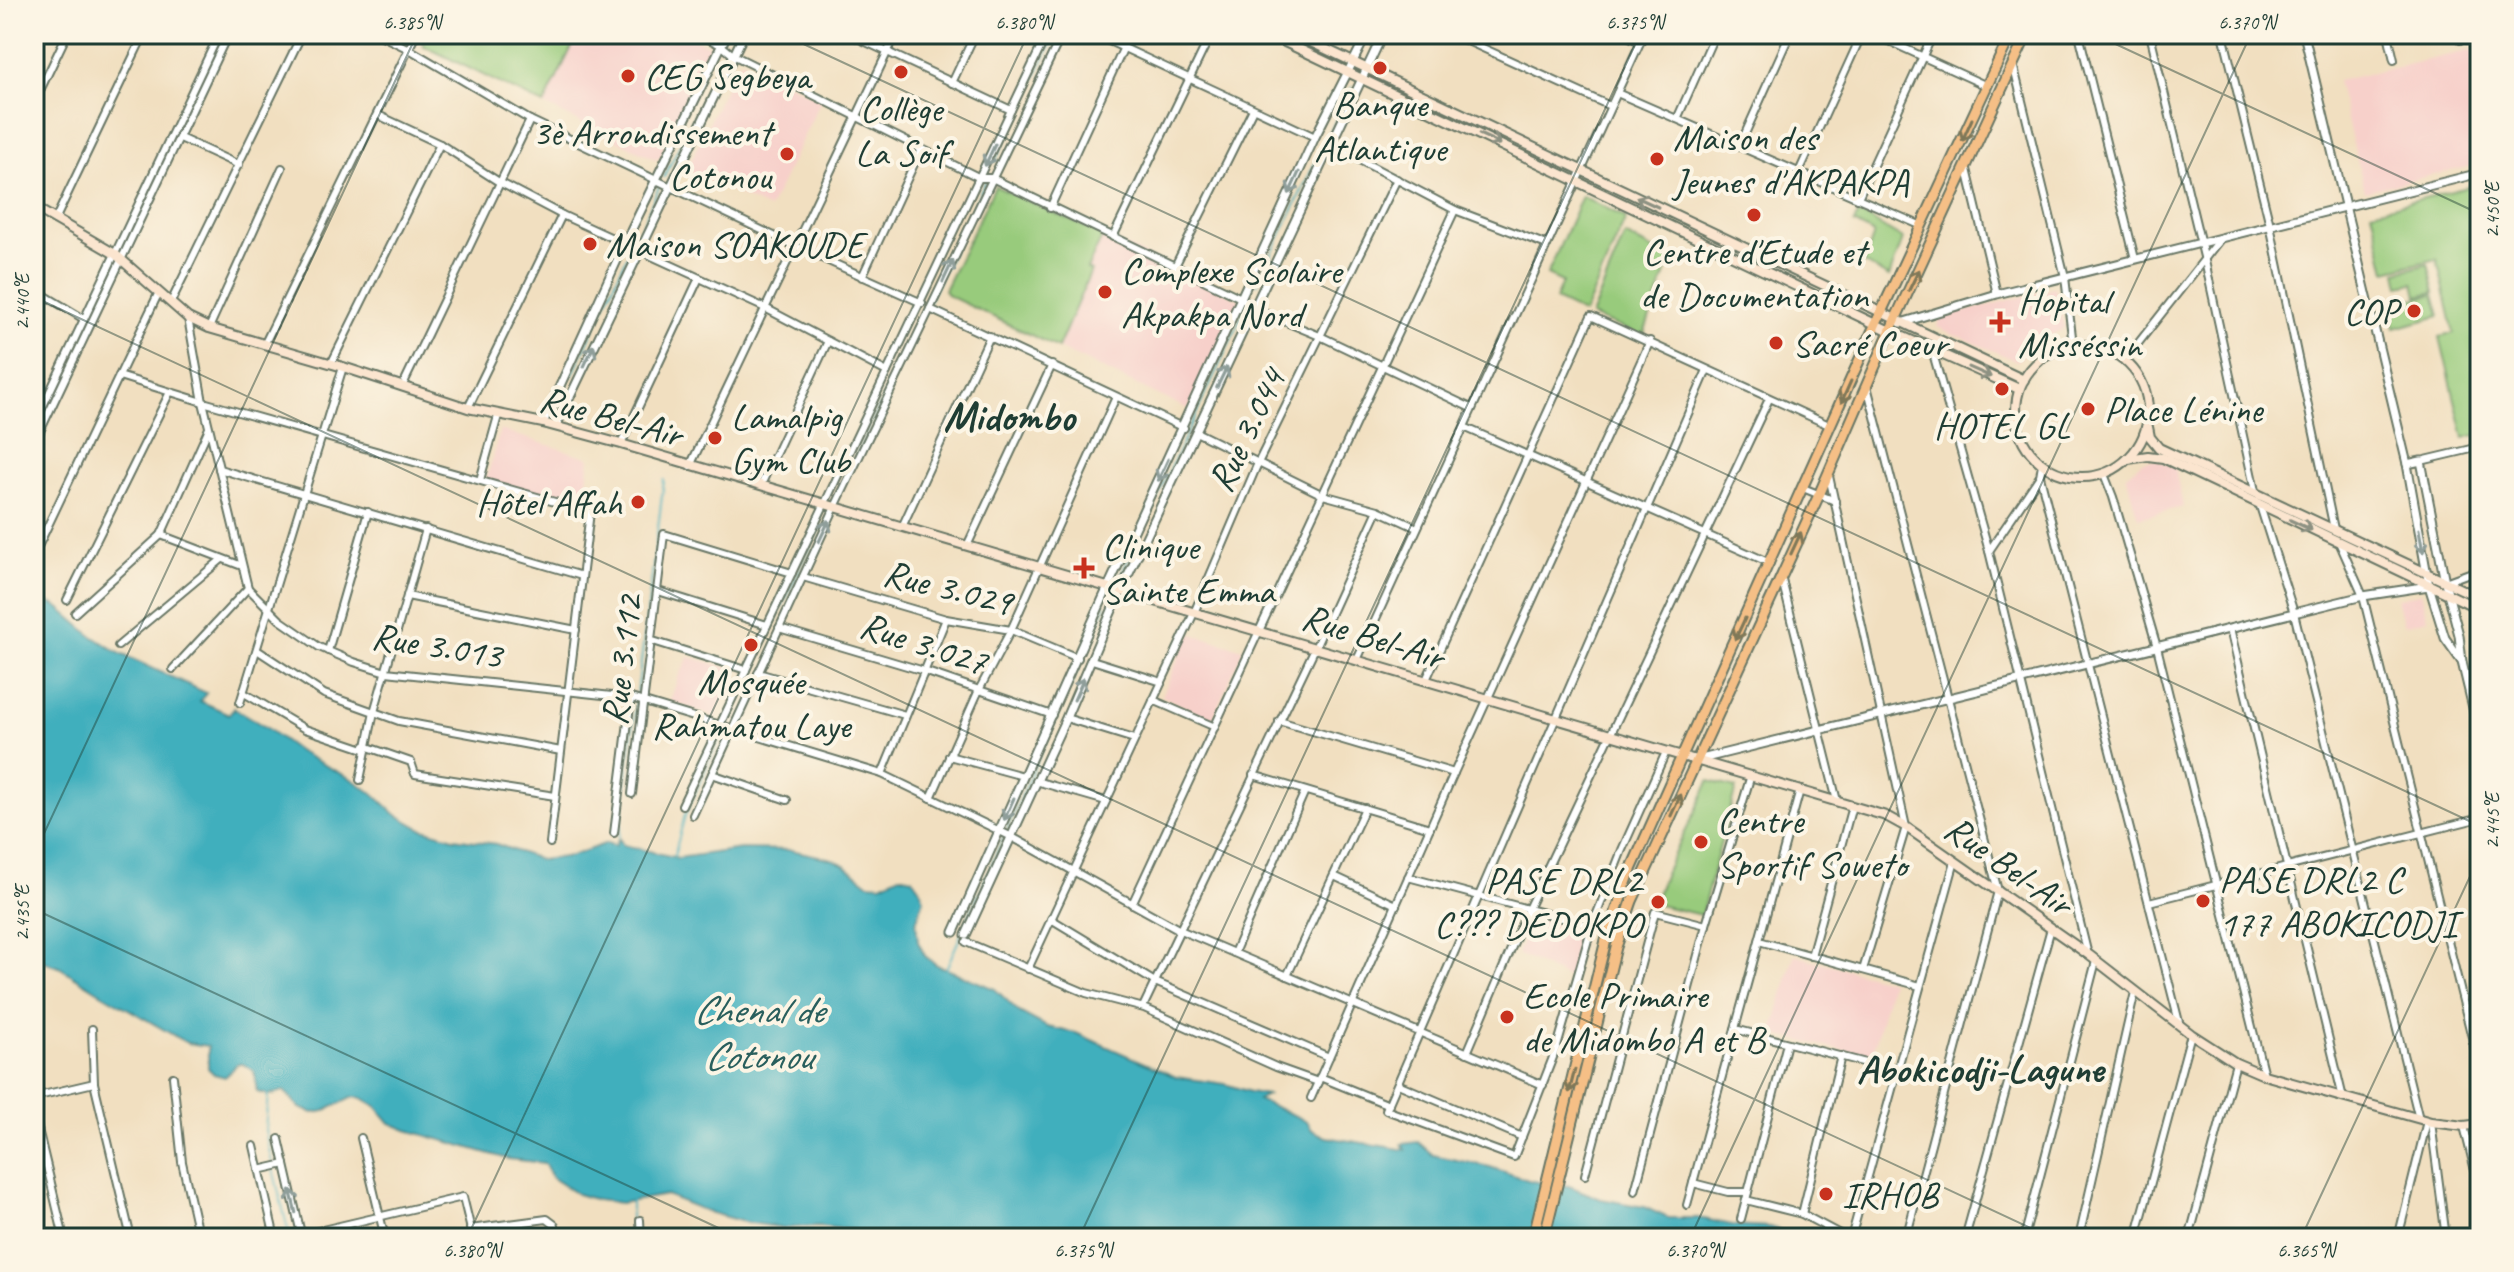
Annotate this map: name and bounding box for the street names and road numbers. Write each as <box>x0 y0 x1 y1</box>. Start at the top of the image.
street label: Rue 3.044 <box>1197 358 1298 499</box>
street label: Rue Bel-Air <box>535 375 691 459</box>
street label: Rue 3.029 <box>879 549 1020 627</box>
street label: Rue 3.112 <box>590 589 653 728</box>
street label: Rue Bel-Air <box>1296 593 1453 681</box>
street label: Rue 3.027 <box>854 601 995 687</box>
street label: Rue 3.013 <box>369 612 508 679</box>
street label: Rue Bel-Air <box>1936 804 2085 929</box>

